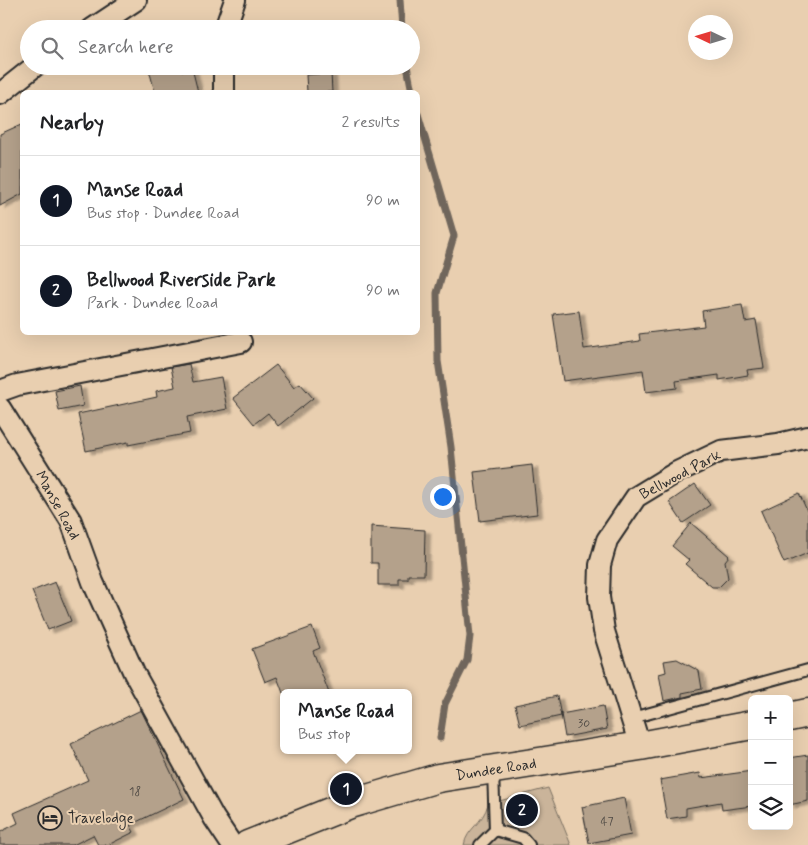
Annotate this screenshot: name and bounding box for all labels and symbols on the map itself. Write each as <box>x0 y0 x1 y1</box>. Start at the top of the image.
north arrow <box>688 15 733 60</box>
street label: Bellwood Park <box>636 445 725 505</box>
street label: Manse Road <box>30 467 84 543</box>
your location <box>430 484 456 510</box>
house number: 30 <box>578 716 590 732</box>
street label: Dundee Road <box>454 754 538 786</box>
pin: 1 <box>330 770 362 808</box>
house number: 18 <box>129 784 141 800</box>
pin: 2 <box>506 791 538 829</box>
hotel icon: Travelodge <box>37 805 63 831</box>
place label: Travelodge <box>68 809 134 830</box>
house number: 47 <box>600 814 614 830</box>

